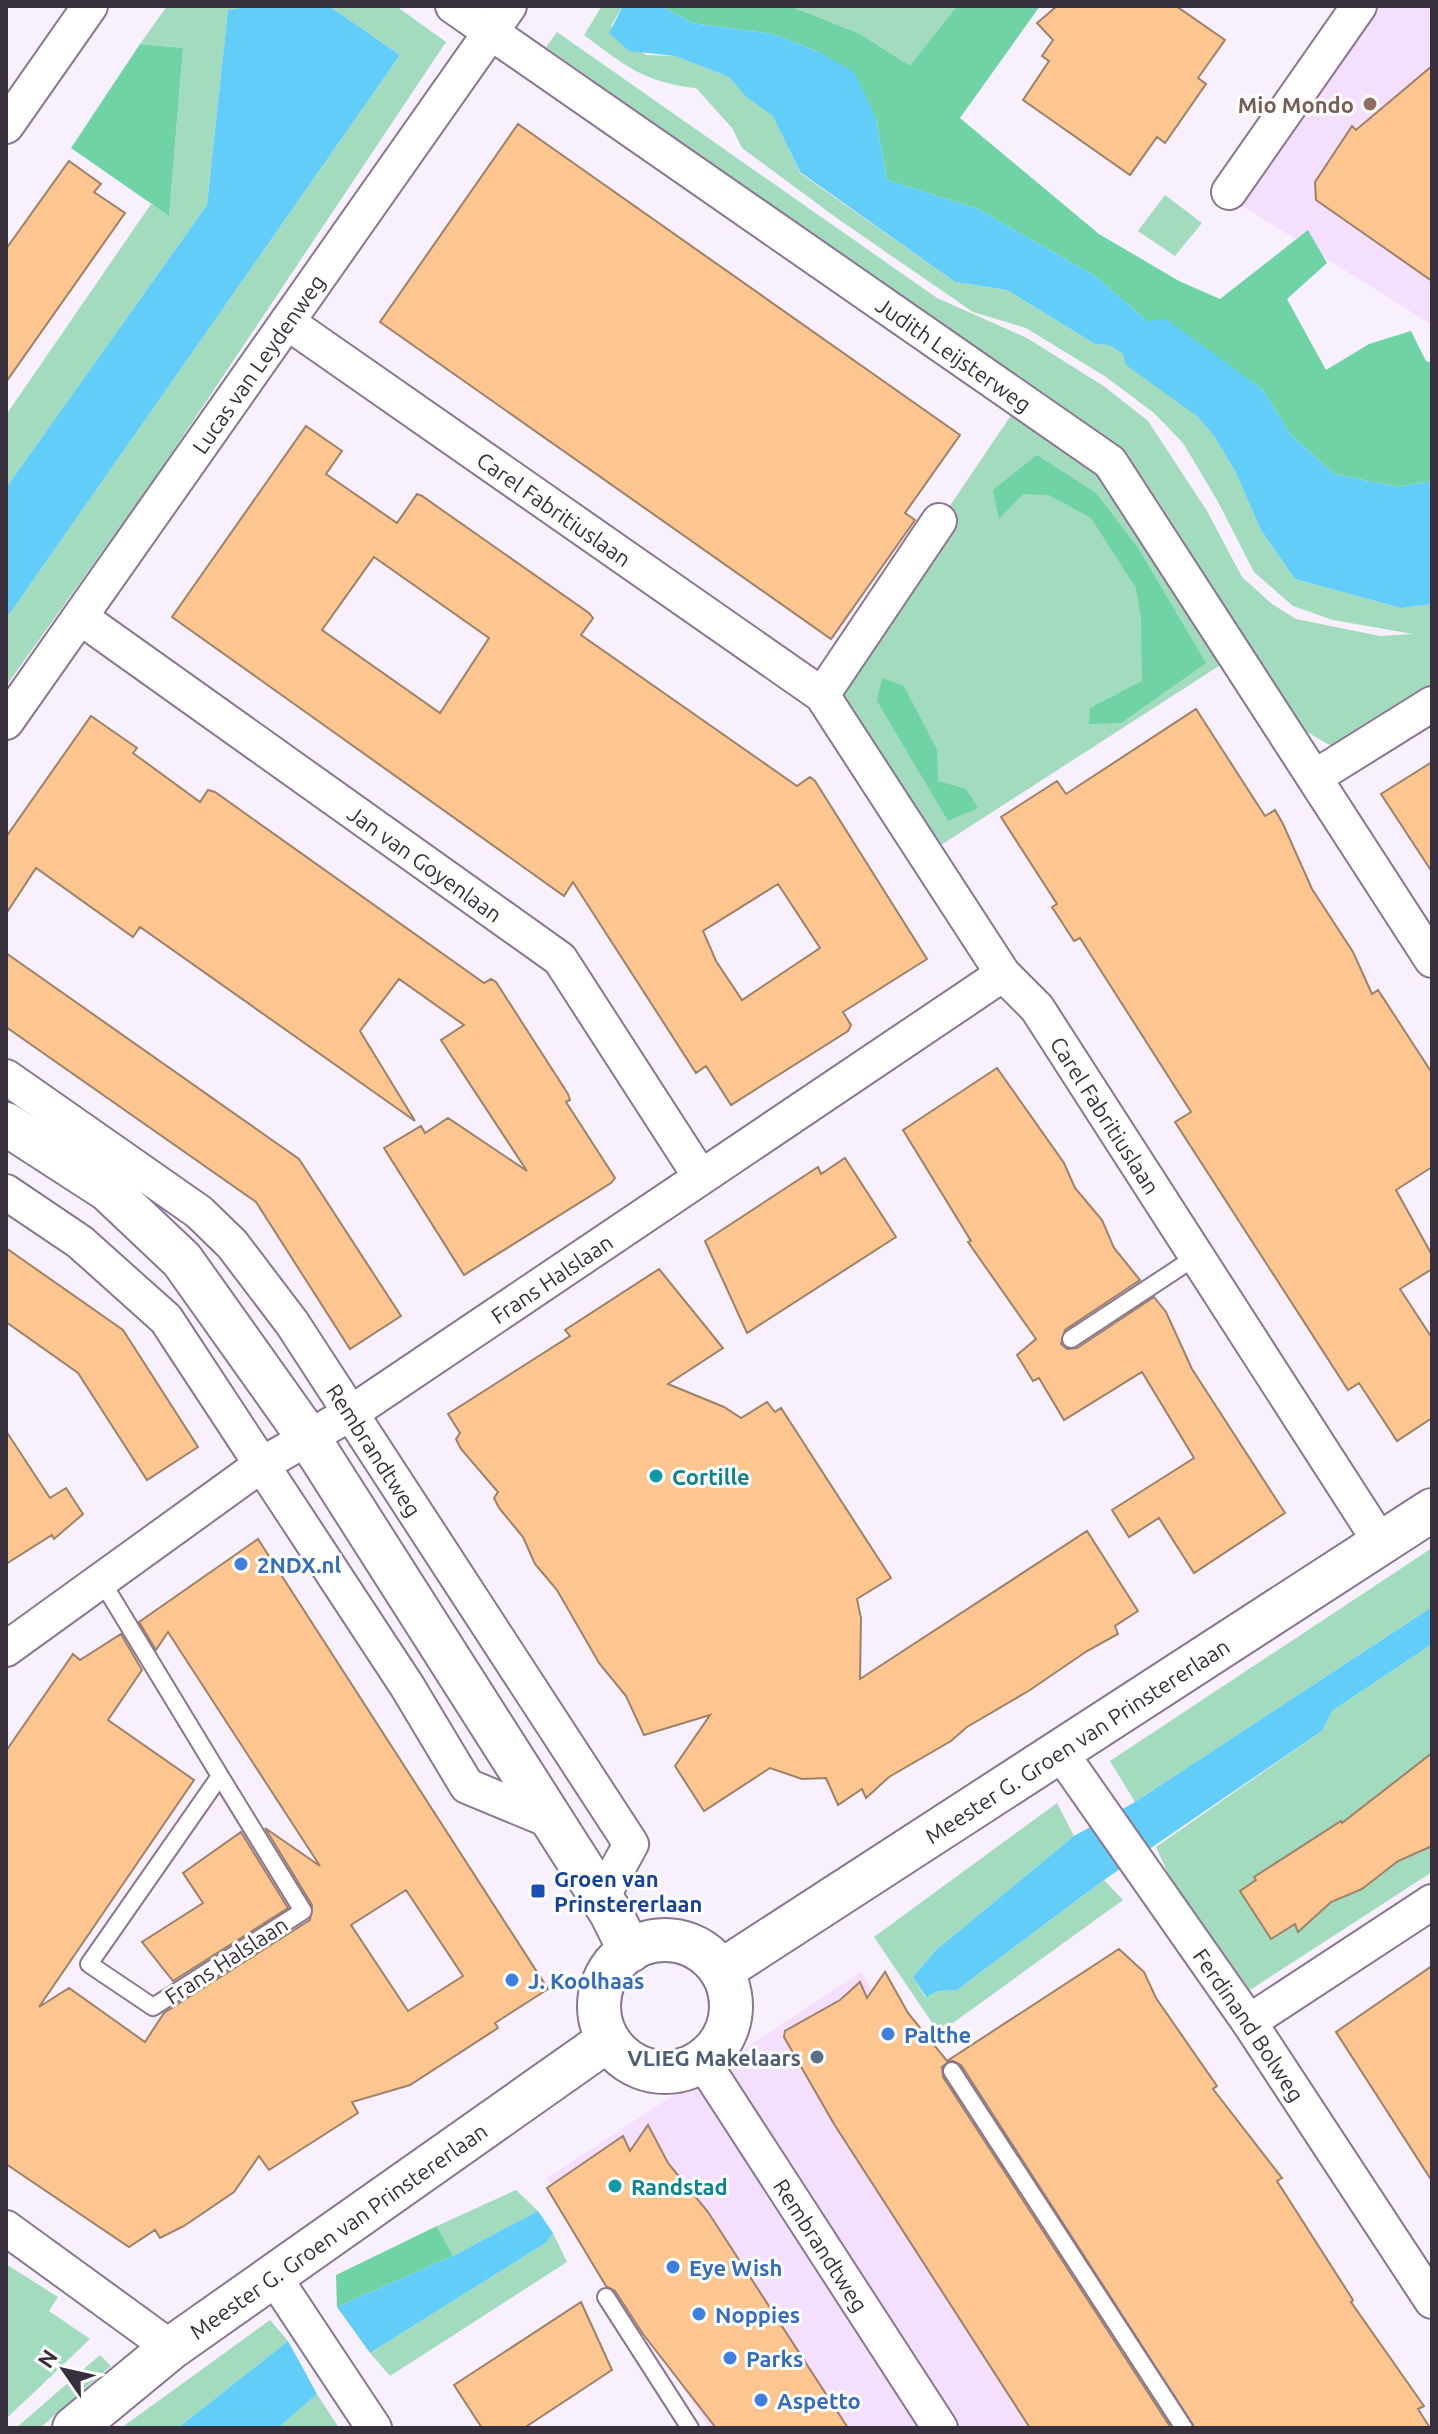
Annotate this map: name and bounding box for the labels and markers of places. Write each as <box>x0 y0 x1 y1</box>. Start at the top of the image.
place label: Mio Mondo <box>1238 92 1354 117</box>
marker: Mio Mondo <box>1361 95 1379 113</box>
place label: Cortille <box>672 1464 750 1489</box>
marker: Cortille <box>647 1467 665 1485</box>
place label: 2NDX.nl <box>257 1552 341 1577</box>
marker: 2NDX.nl <box>232 1555 250 1573</box>
place label: Groen van Prinstererlaan <box>554 1866 702 1916</box>
marker: Groen van Prinstererlaan <box>529 1882 547 1900</box>
place label: J. Koolhaas <box>528 1968 644 1993</box>
marker: J. Koolhaas <box>503 1971 521 1989</box>
place label: Palthe <box>904 2022 971 2047</box>
marker: Palthe <box>879 2025 897 2043</box>
place label: VLIEG Makelaars <box>627 2045 801 2070</box>
marker: VLIEG Makelaars <box>808 2048 826 2066</box>
place label: Randstad <box>631 2174 728 2199</box>
marker: Randstad <box>606 2177 624 2195</box>
place label: Eye Wish <box>689 2255 782 2280</box>
marker: Eye Wish <box>664 2258 682 2276</box>
place label: Noppies <box>715 2302 800 2327</box>
marker: Noppies <box>690 2305 708 2323</box>
place label: Parks <box>746 2346 803 2371</box>
marker: Parks <box>721 2349 739 2367</box>
place label: Aspetto <box>777 2388 861 2413</box>
marker: Aspetto <box>752 2391 770 2409</box>

